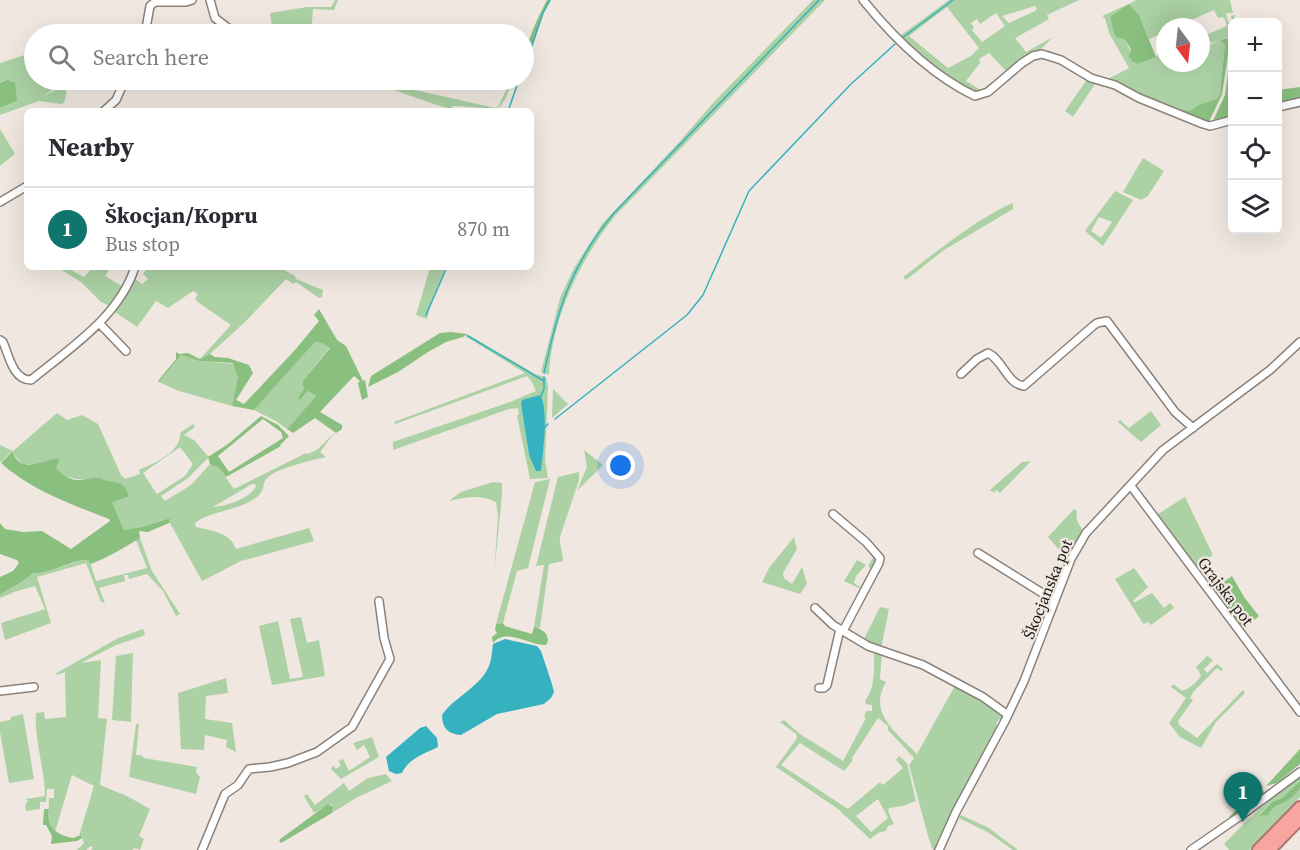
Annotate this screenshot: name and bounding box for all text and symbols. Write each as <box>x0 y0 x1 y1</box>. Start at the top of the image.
north arrow <box>1156 18 1210 72</box>
map controls <box>1228 18 1282 234</box>
button: + <box>1228 18 1282 72</box>
search box <box>24 24 534 90</box>
icon: search <box>45 41 78 74</box>
text: Search here <box>93 42 209 72</box>
button: − <box>1228 72 1282 126</box>
button: locate <box>1228 126 1282 180</box>
text: Nearby <box>48 129 134 165</box>
button: layers <box>1228 180 1282 234</box>
text: Škocjan/Kopru <box>105 200 258 230</box>
text: 1 <box>62 215 73 243</box>
text: 870 m <box>457 215 510 243</box>
text: Bus stop <box>105 230 180 258</box>
your location <box>606 451 635 480</box>
street label: Škocjanska pot <box>1017 535 1077 642</box>
street label: Grajska pot <box>1193 552 1260 630</box>
pin: 1 <box>1224 772 1262 822</box>

